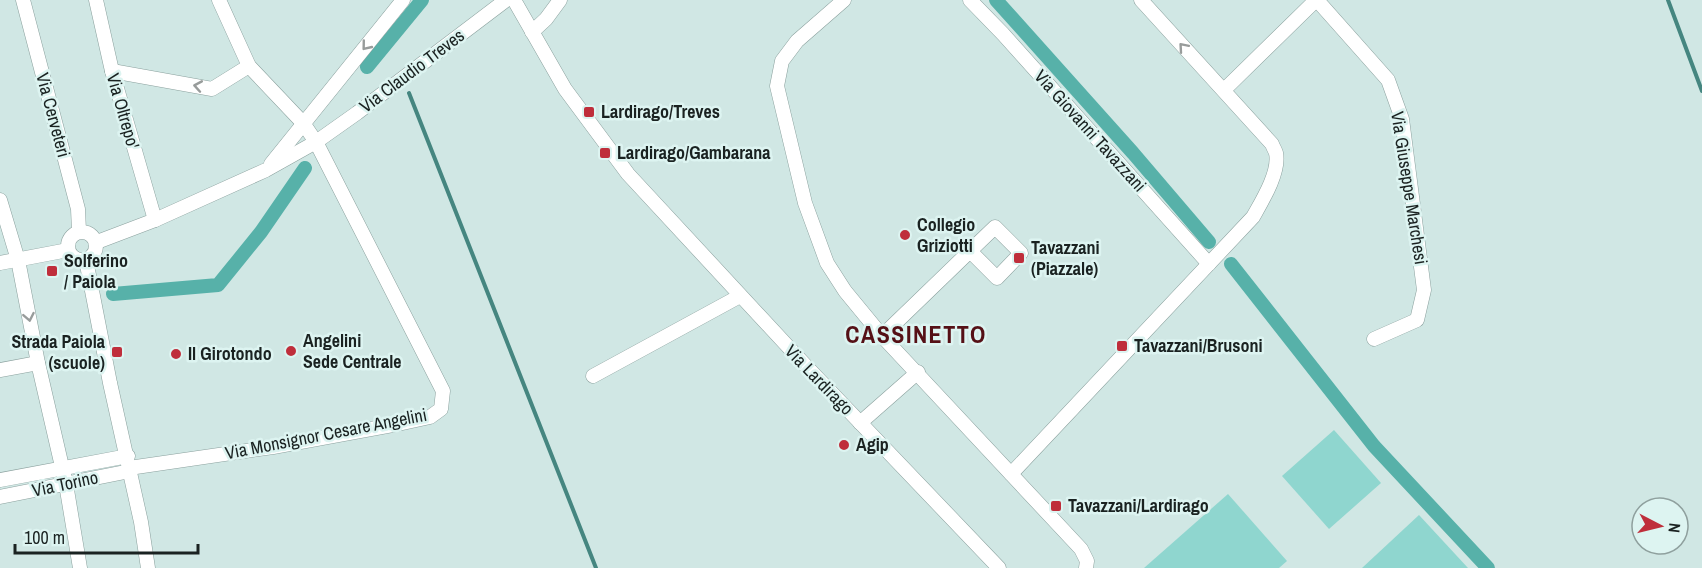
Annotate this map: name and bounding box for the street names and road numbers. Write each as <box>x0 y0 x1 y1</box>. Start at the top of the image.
street label: Via Claudio Treves <box>354 23 469 118</box>
street label: Via Giovanni Tavazzani <box>1029 64 1152 197</box>
street label: Via Cerveteri <box>30 70 77 160</box>
street label: Via Oltrepo' <box>101 70 146 152</box>
street label: Via Giuseppe Marchesi <box>1385 110 1434 266</box>
street label: Via Lardirago <box>779 339 859 420</box>
street label: Via Monsignor Cesare Angelini <box>223 402 429 465</box>
street label: Via Torino <box>30 464 100 503</box>

